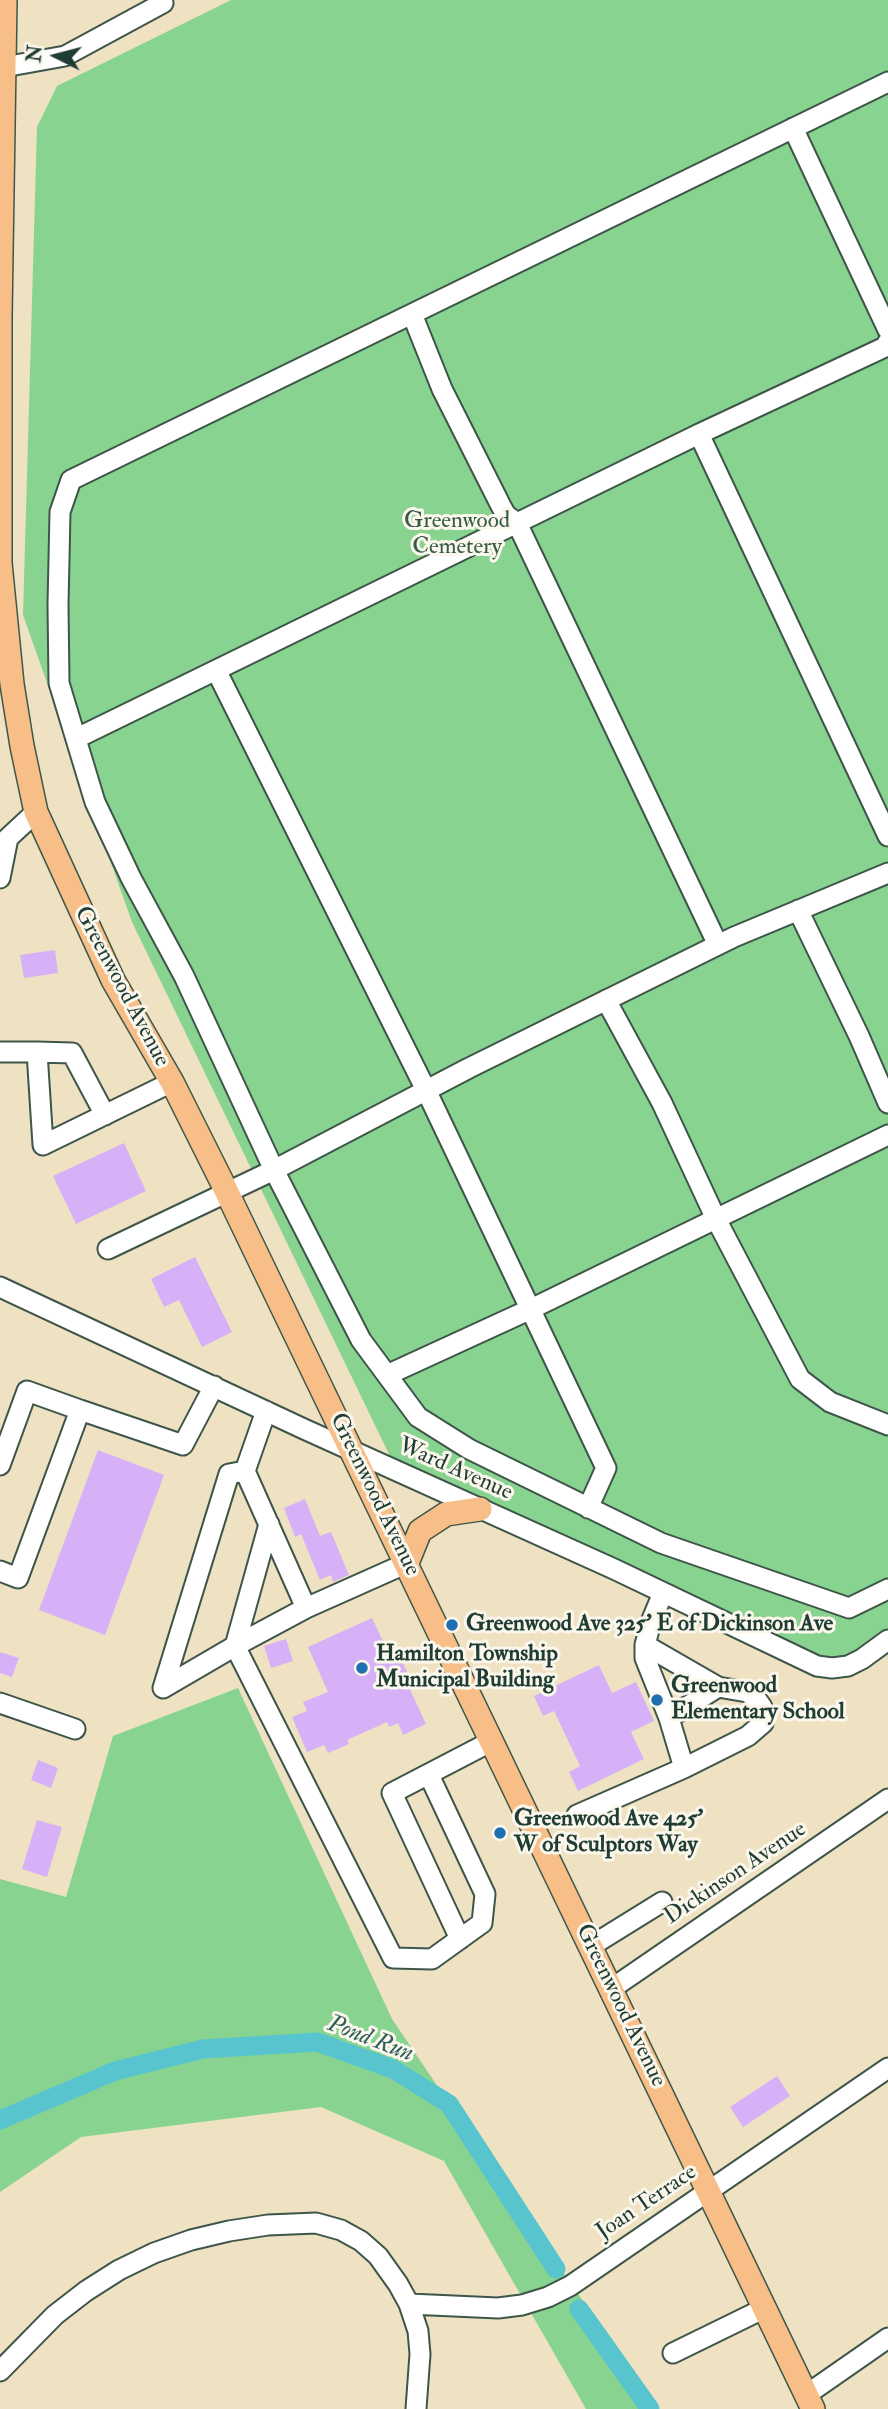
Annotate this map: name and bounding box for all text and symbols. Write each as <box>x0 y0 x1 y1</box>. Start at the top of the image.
north arrow <box>21 21 91 91</box>
text: N <box>22 44 48 64</box>
park label: Greenwood Cemetery <box>404 508 510 562</box>
street label: Greenwood Avenue <box>67 902 175 1072</box>
street label: Greenwood Avenue <box>323 1409 425 1581</box>
street label: Ward Avenue <box>394 1433 516 1507</box>
place label: Greenwood Ave 325' E of Dickinson Ave <box>466 1611 833 1639</box>
marker: Greenwood Ave 325' E of Dickinson Ave <box>444 1617 460 1633</box>
place label: Hamilton Township Municipal Building <box>376 1641 558 1695</box>
marker: Hamilton Township Municipal Building <box>354 1660 370 1676</box>
place label: Greenwood Elementary School <box>671 1673 845 1727</box>
marker: Greenwood Elementary School <box>649 1692 665 1708</box>
place label: Greenwood Ave 425' W of Sculptors Way <box>514 1806 703 1860</box>
street label: Dickinson Avenue <box>660 1816 812 1932</box>
marker: Greenwood Ave 425' W of Sculptors Way <box>492 1825 508 1841</box>
street label: Greenwood Avenue <box>569 1920 671 2092</box>
water label: Pond Run <box>323 2011 417 2069</box>
street label: Joan Terrace <box>591 2159 703 2247</box>

